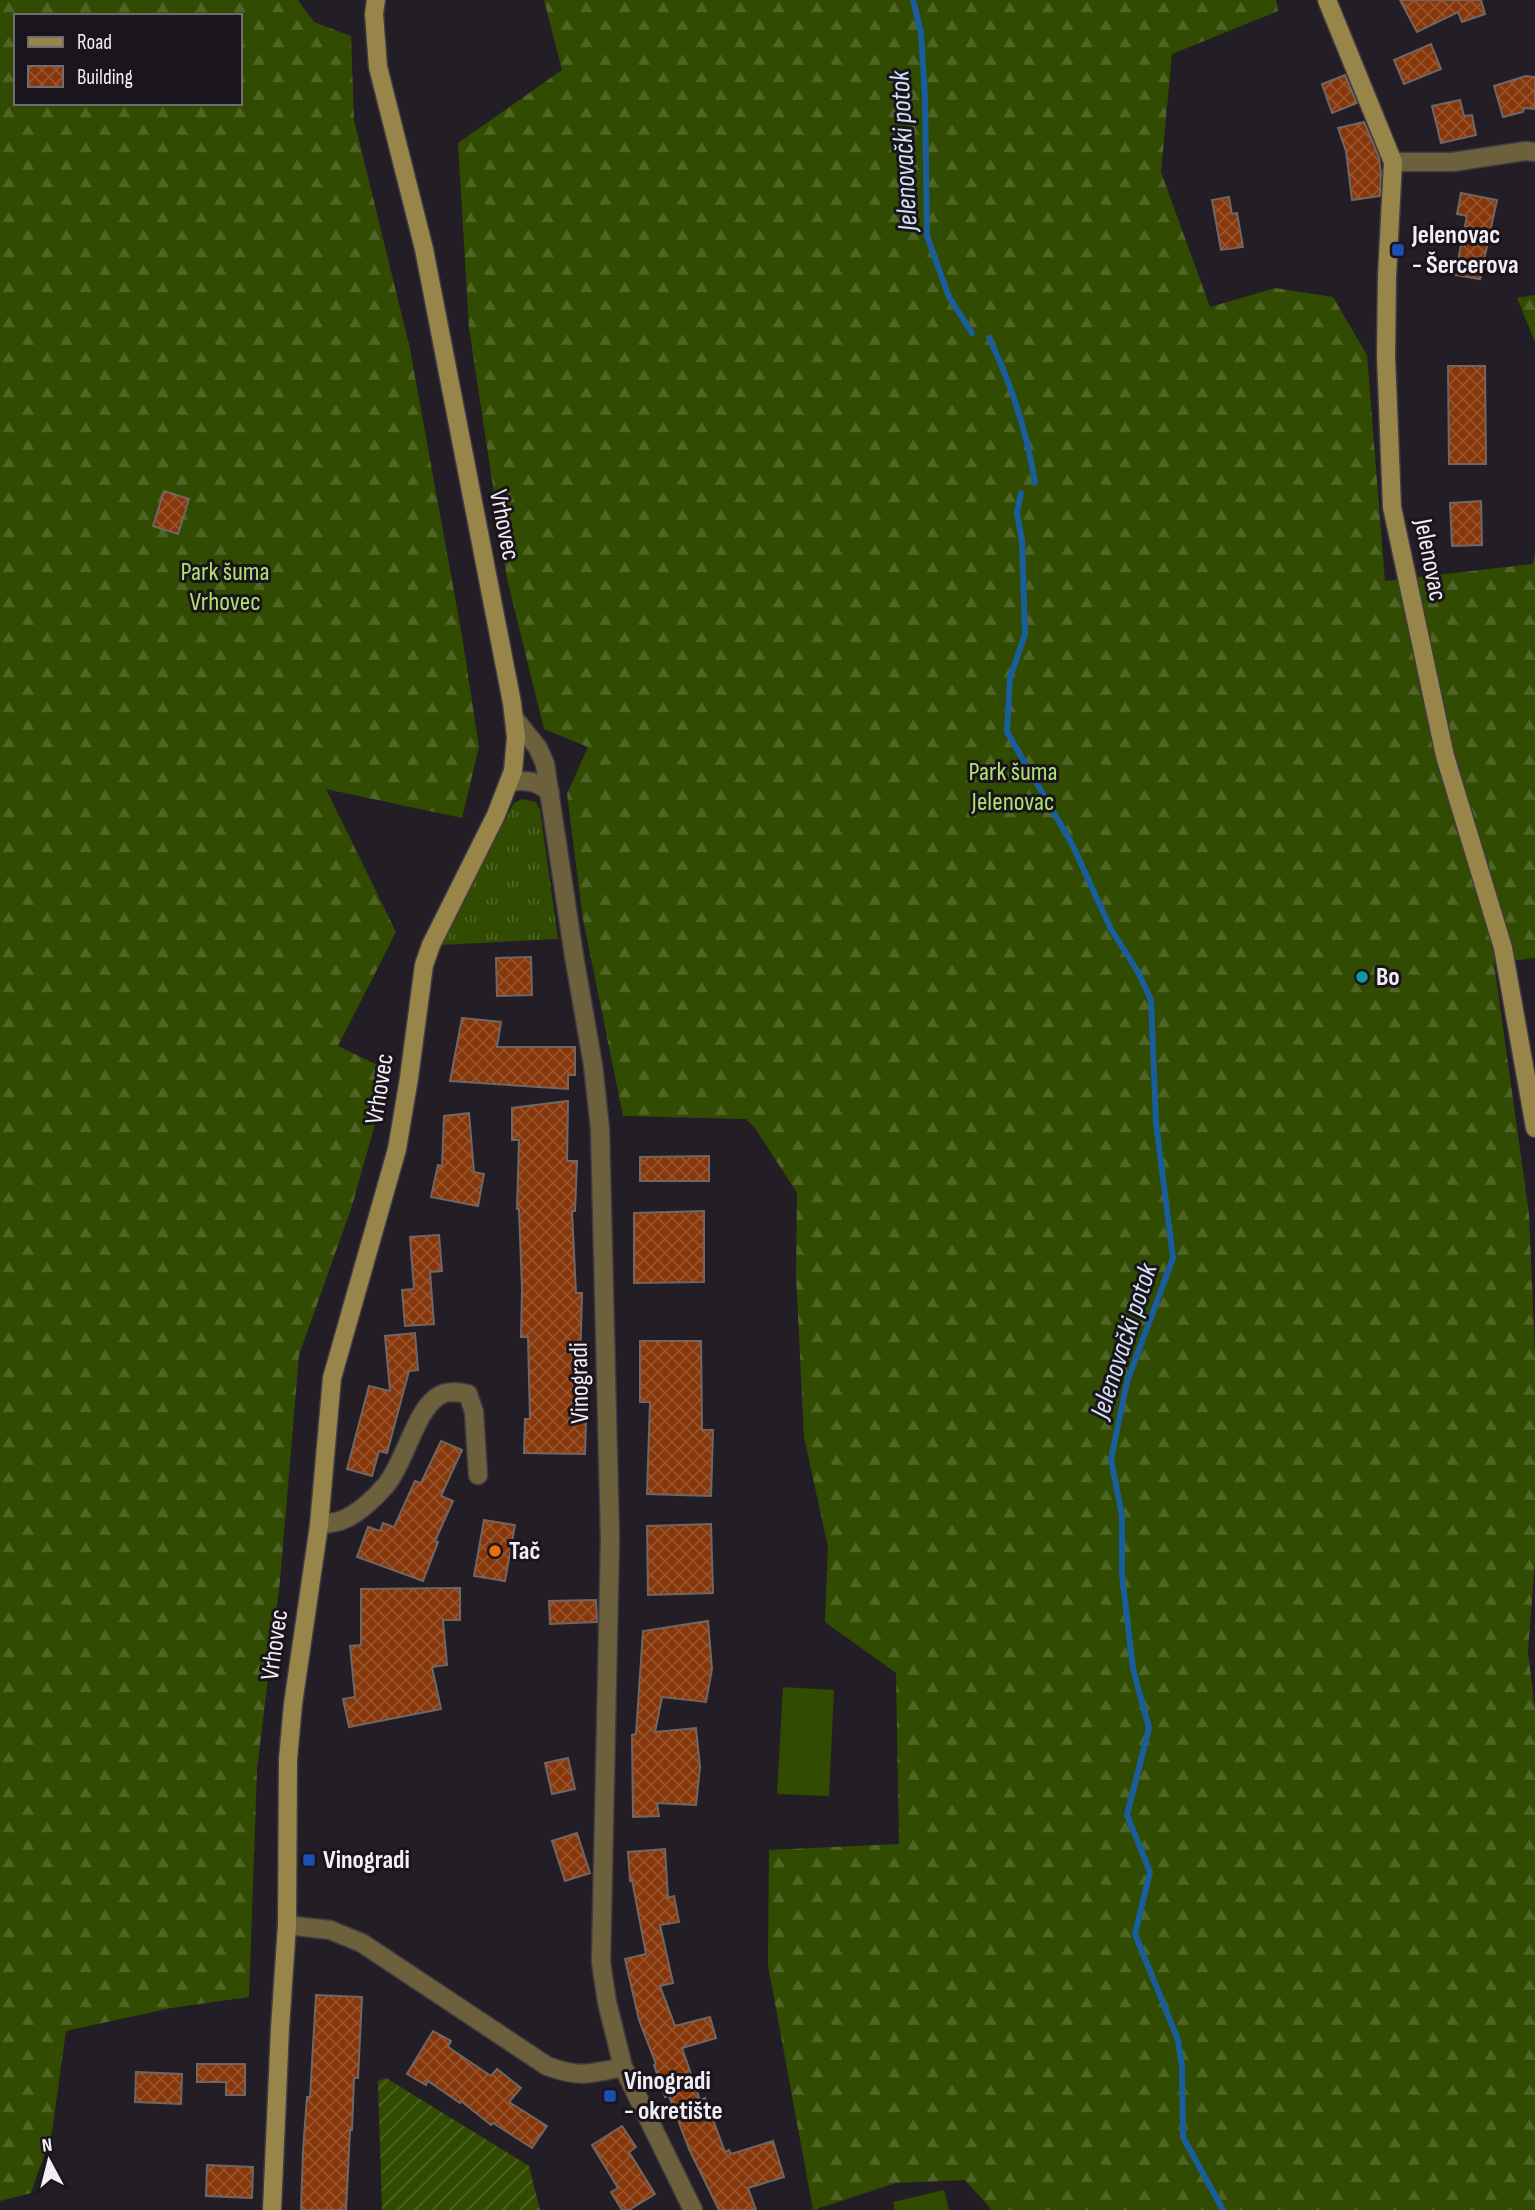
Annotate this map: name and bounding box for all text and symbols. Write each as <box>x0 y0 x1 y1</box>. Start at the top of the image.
legend <box>14 14 242 105</box>
text: Road <box>77 30 112 55</box>
text: Building <box>77 65 133 90</box>
water label: Jelenovački potok <box>883 68 925 234</box>
place label: Jelenovac - Šercerova <box>1411 220 1519 281</box>
marker: Jelenovac - Šercerova <box>1390 242 1406 258</box>
street label: Vrhovec <box>482 487 526 563</box>
street label: Jelenovac <box>1407 515 1453 604</box>
park label: Park šuma Vrhovec <box>180 557 270 618</box>
park label: Park šuma Jelenovac <box>968 757 1058 818</box>
place label: Bo <box>1376 962 1400 993</box>
marker: Bo <box>1354 969 1370 985</box>
street label: Vrhovec <box>359 1051 401 1127</box>
water label: Jelenovački potok <box>1083 1258 1165 1424</box>
street label: Vinogradi <box>564 1342 596 1424</box>
place label: Tač <box>509 1536 540 1567</box>
marker: Tač <box>487 1543 503 1559</box>
street label: Vrhovec <box>255 1608 295 1682</box>
place label: Vinogradi <box>323 1845 410 1876</box>
marker: Vinogradi <box>301 1852 317 1868</box>
place label: Vinogradi - okretište <box>624 2066 723 2127</box>
marker: Vinogradi - okretište <box>602 2088 618 2104</box>
north arrow <box>14 2126 84 2196</box>
text: N <box>41 2134 54 2158</box>

